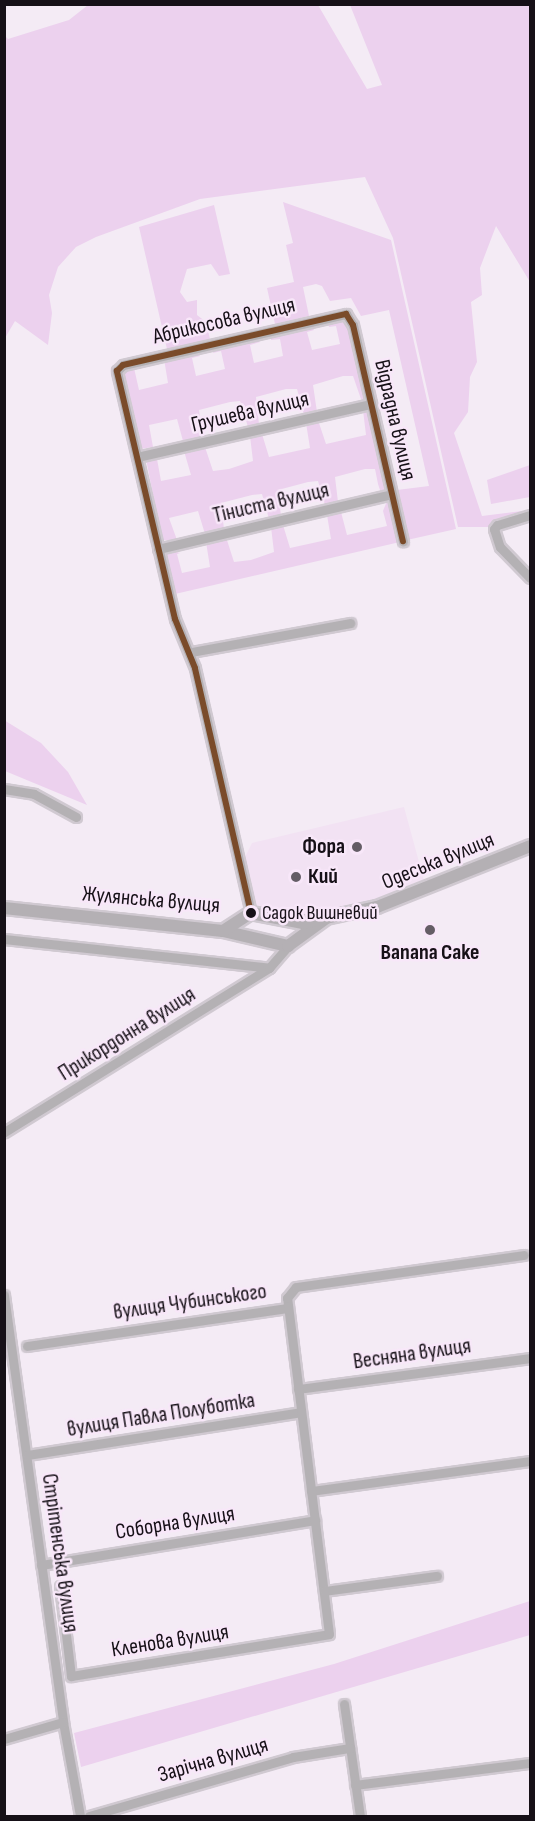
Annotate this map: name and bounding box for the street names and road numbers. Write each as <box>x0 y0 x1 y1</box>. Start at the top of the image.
street label: Абрикосова вулиця <box>150 292 298 350</box>
street label: Відрадна вулиця <box>368 357 422 483</box>
street label: Грушева вулиця <box>189 386 311 438</box>
street label: Тіниста вулиця <box>210 477 332 529</box>
street label: Одеська вулиця <box>378 827 498 895</box>
street label: Жулянська вулиця <box>81 881 221 919</box>
street label: Прикордонна вулиця <box>54 981 200 1087</box>
street label: вулиця Чубинського <box>112 1278 268 1326</box>
street label: Весняна вулиця <box>351 1333 473 1375</box>
street label: вулиця Павла Полуботка <box>65 1387 257 1443</box>
street label: Стрітенська вулиця <box>36 1472 84 1634</box>
street label: Соборна вулиця <box>113 1501 237 1545</box>
street label: Кленова вулиця <box>109 1619 231 1663</box>
street label: Зарічна вулиця <box>155 1732 271 1788</box>

